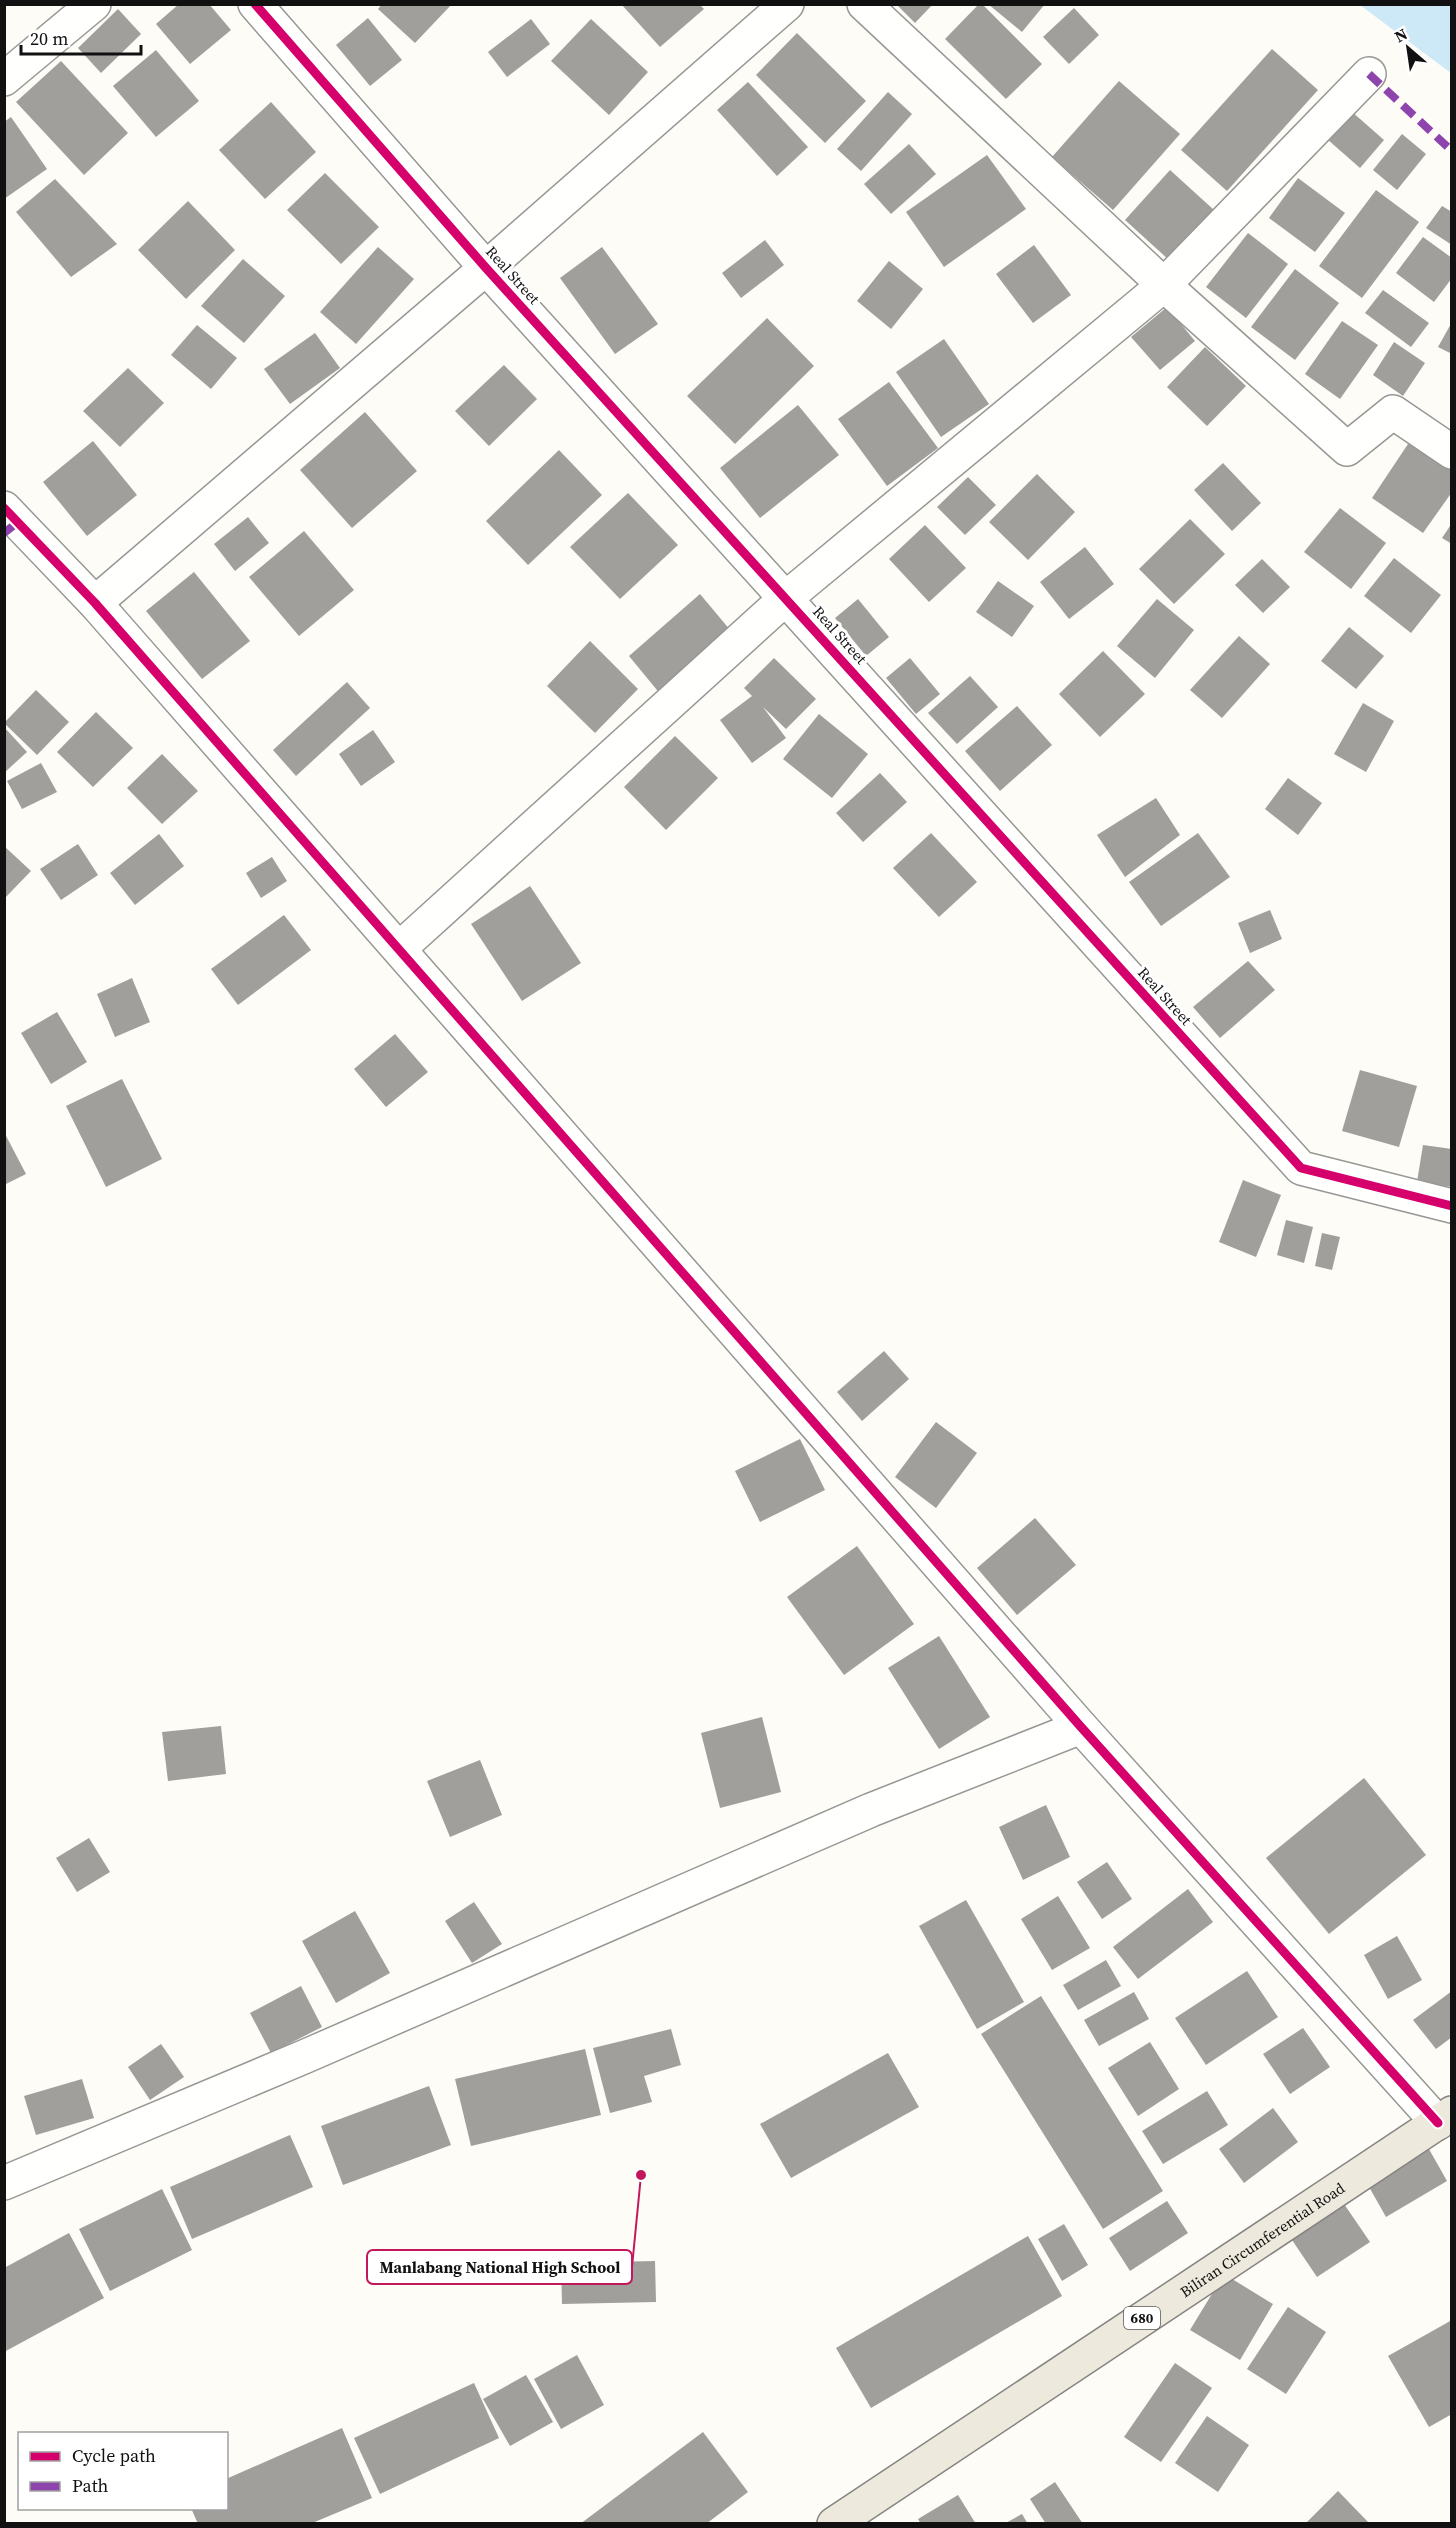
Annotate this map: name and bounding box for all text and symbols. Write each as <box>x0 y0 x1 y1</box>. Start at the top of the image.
scale bar <box>21 18 141 56</box>
north arrow <box>1378 18 1438 78</box>
text: N <box>1390 22 1411 47</box>
text: 20 m <box>30 26 68 51</box>
street label: Real Street <box>481 241 545 309</box>
street label: Real Street <box>808 601 872 669</box>
street label: Real Street <box>1133 962 1197 1030</box>
street label: Biliran Circumferential Road <box>1176 2177 1349 2302</box>
callout: Manlabang National High School <box>367 2250 632 2284</box>
text: Manlabang National High School <box>379 2256 621 2278</box>
road number: 680 <box>1124 2307 1160 2329</box>
legend <box>18 2432 228 2510</box>
text: Cycle path <box>72 2443 156 2468</box>
text: Path <box>72 2473 109 2498</box>

